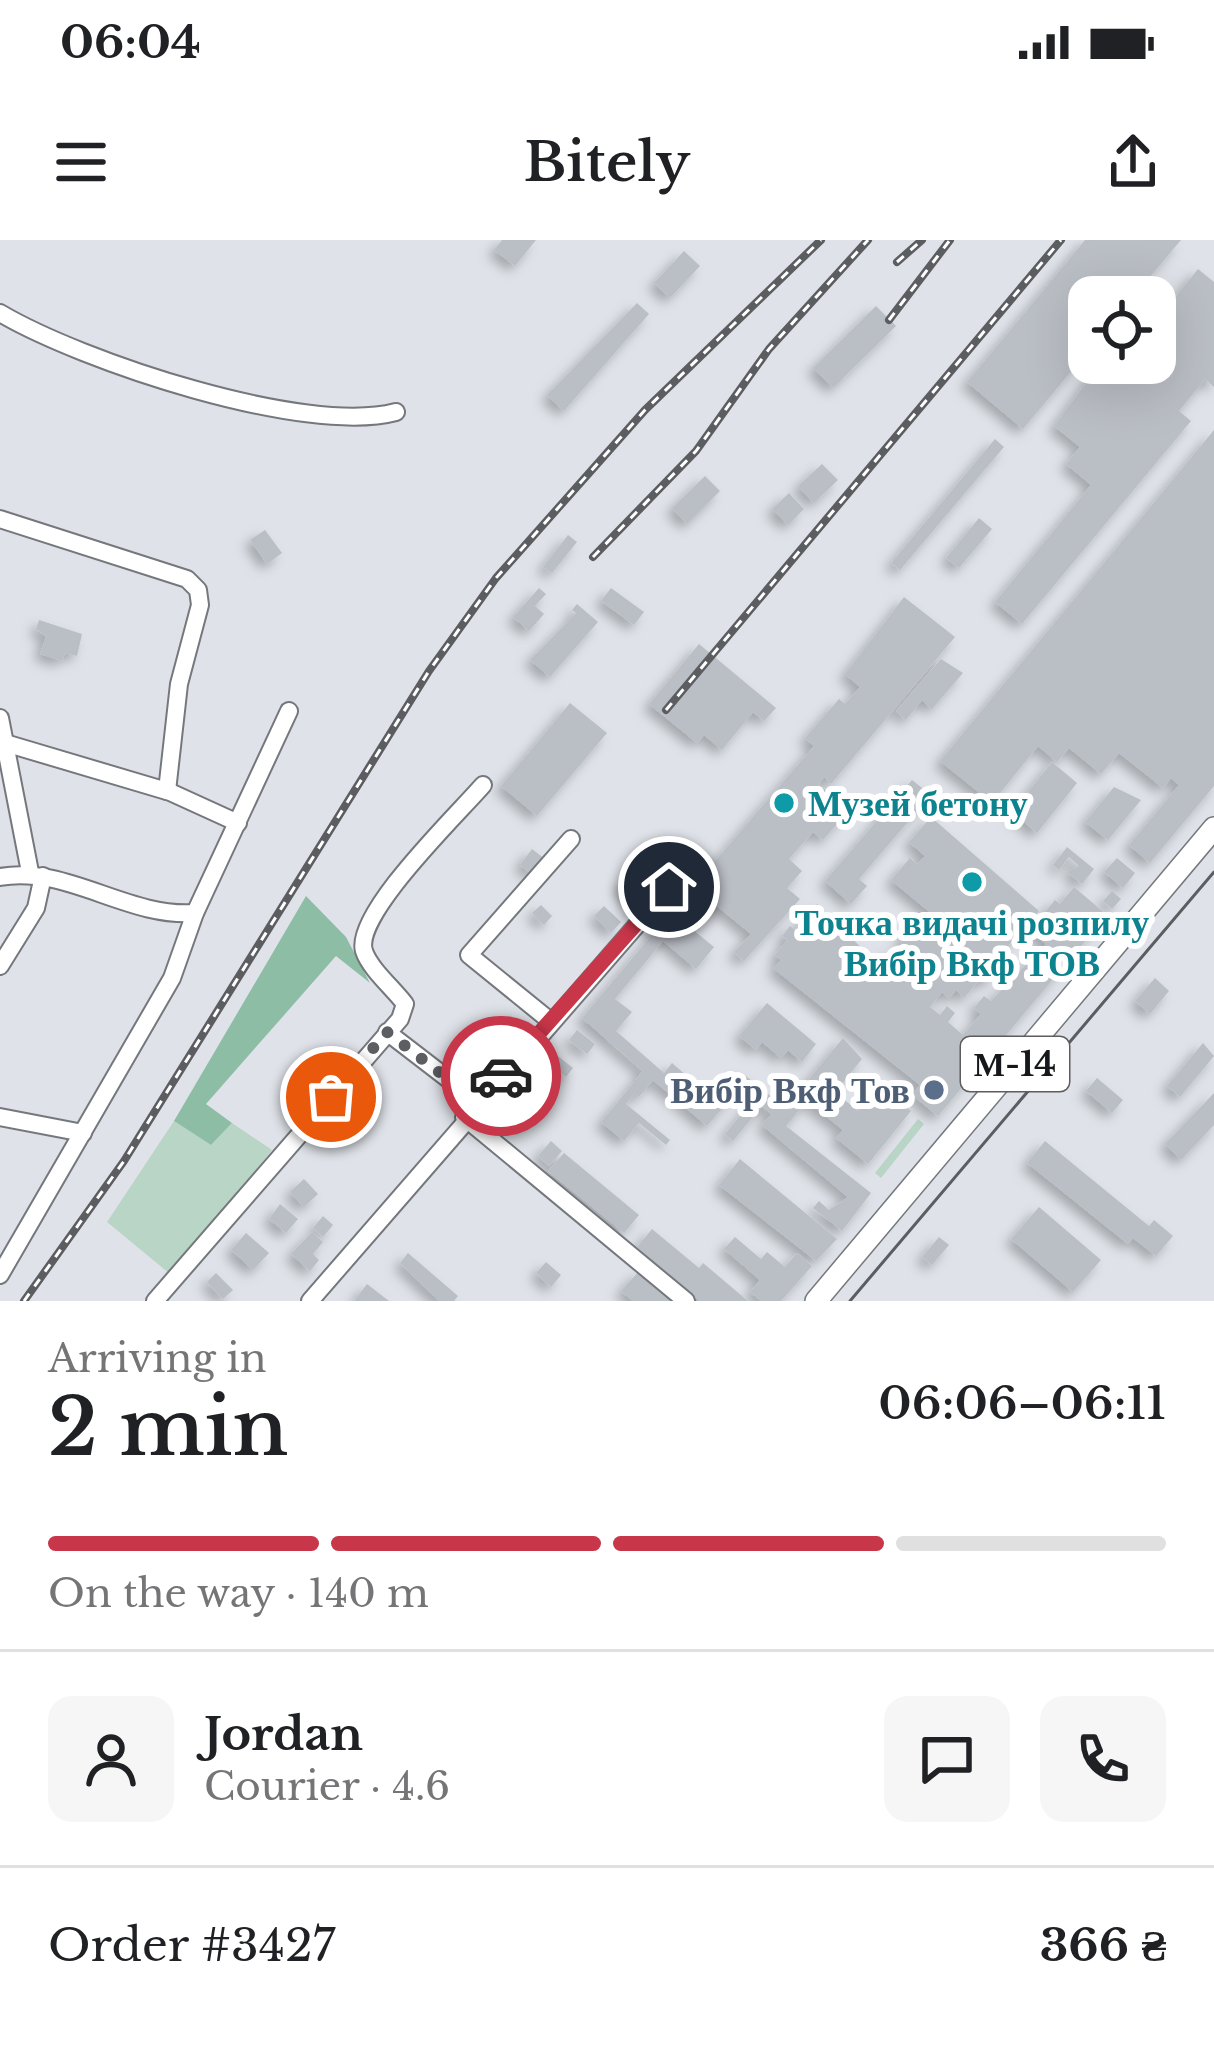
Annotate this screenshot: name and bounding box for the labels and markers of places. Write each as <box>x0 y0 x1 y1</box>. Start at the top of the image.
place label: Музей бетону <box>808 781 1028 826</box>
marker: Музей бетону <box>771 790 797 816</box>
pin <box>618 836 720 938</box>
marker: Точка видачі розпилу Вибір Вкф ТОВ <box>959 869 985 895</box>
place label: Точка видачі розпилу Вибір Вкф ТОВ <box>795 900 1149 986</box>
pin <box>280 1046 382 1148</box>
place label: Вибір Вкф Тов <box>670 1068 910 1113</box>
marker: Вибір Вкф Тов <box>921 1077 947 1103</box>

